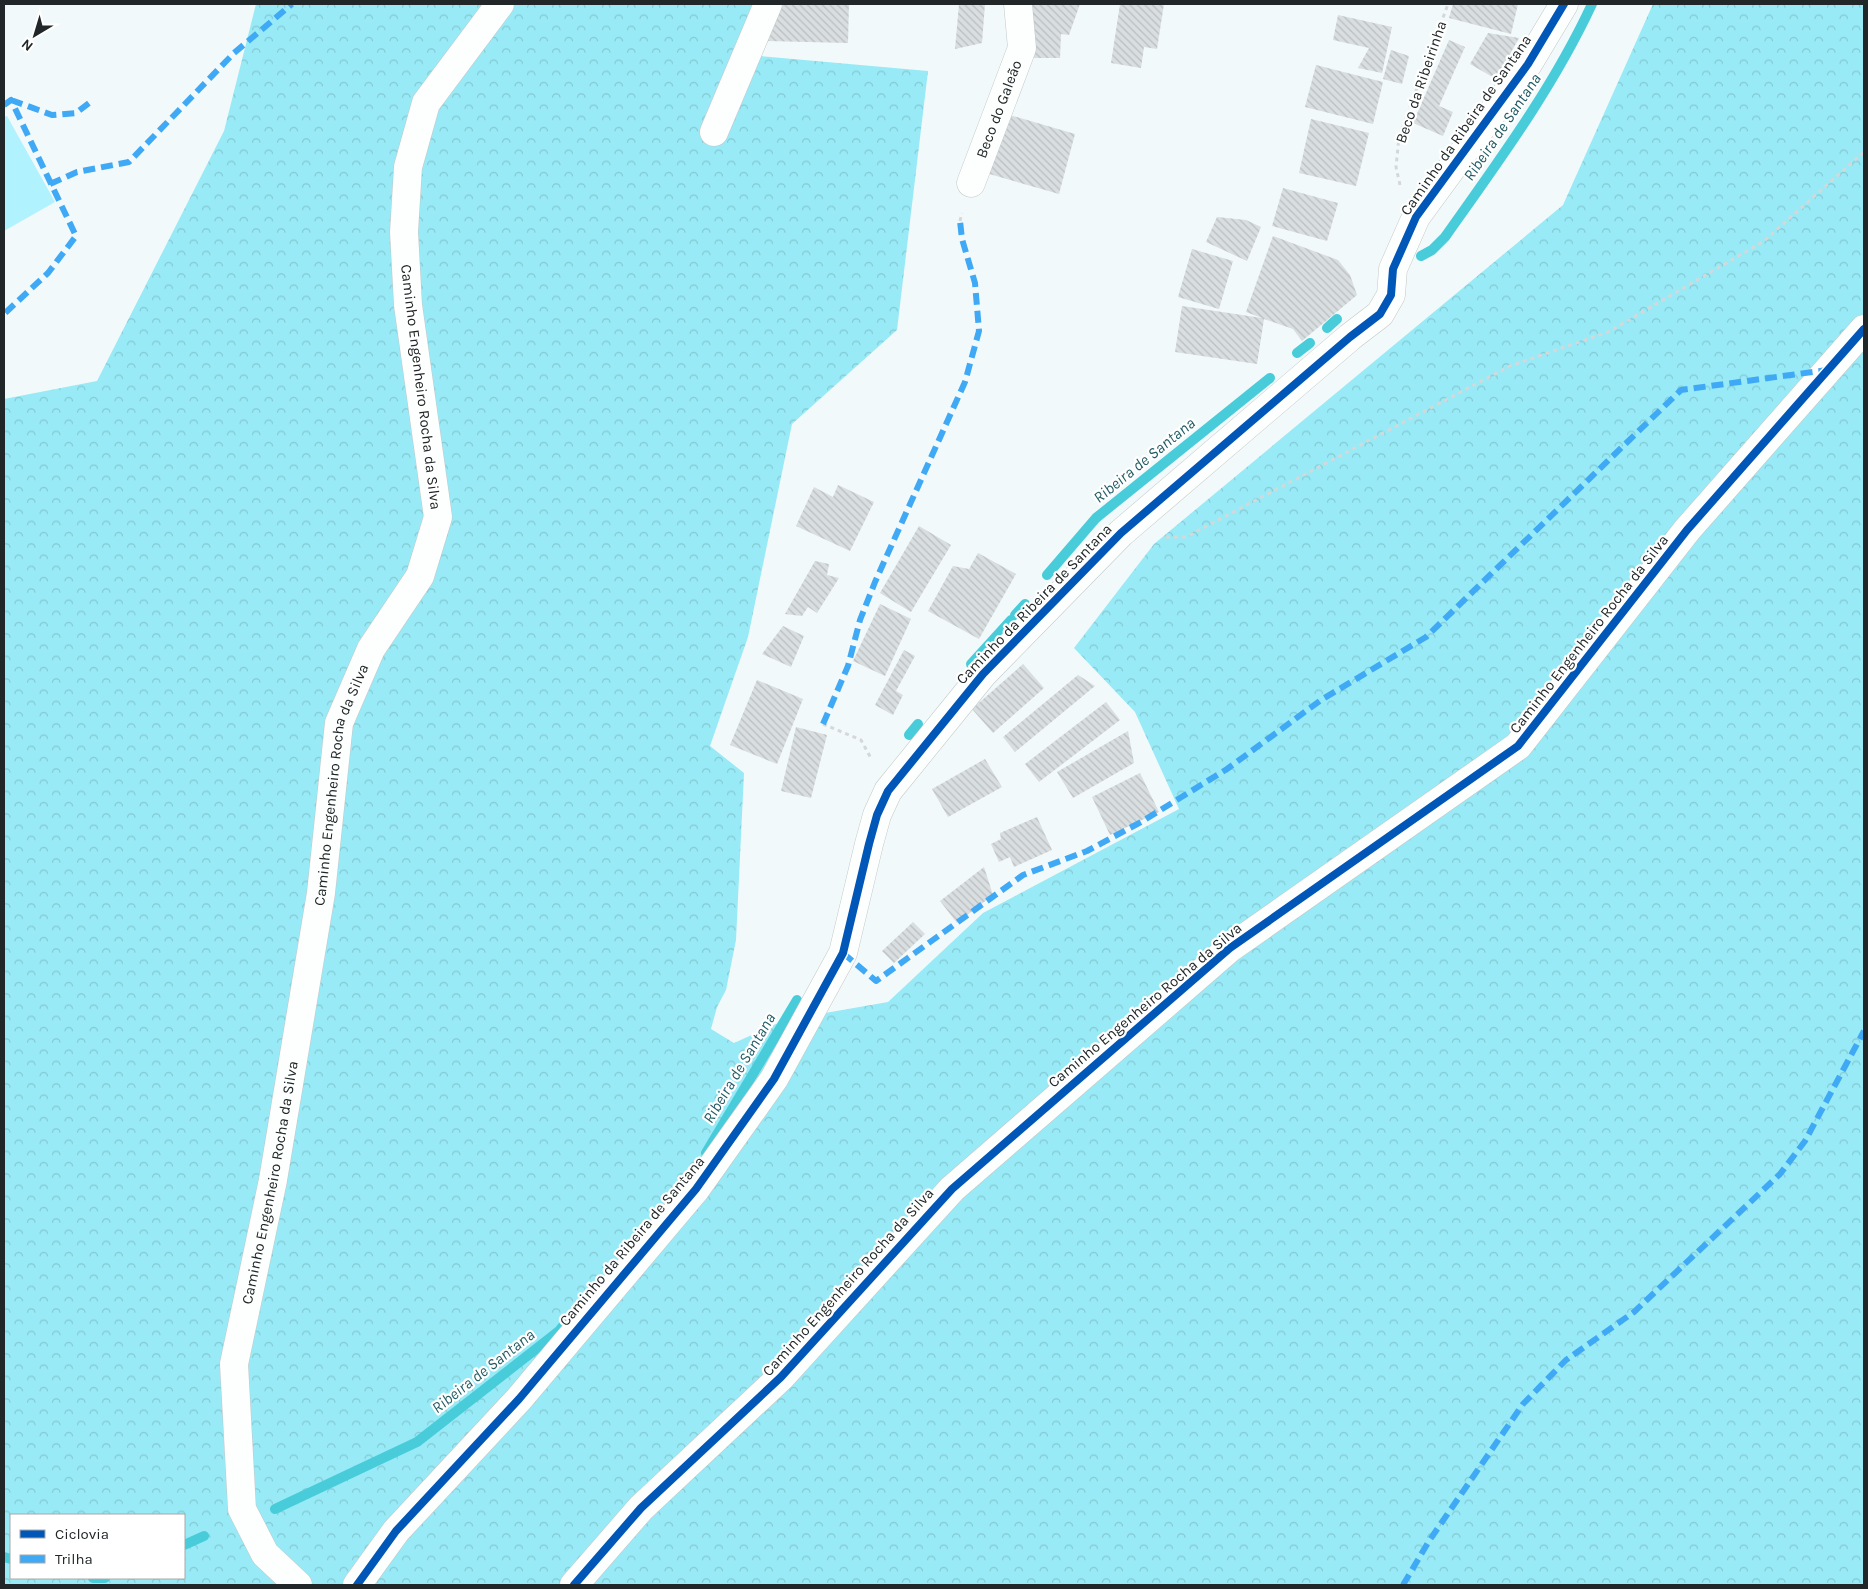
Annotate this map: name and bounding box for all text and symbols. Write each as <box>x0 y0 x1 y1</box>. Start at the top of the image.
north arrow <box>10 10 60 60</box>
street label: Beco da Ribeirinha <box>1392 18 1450 146</box>
street label: Caminho da Ribeira de Santana <box>1397 31 1535 219</box>
text: N <box>18 35 36 55</box>
street label: Beco do Galeão <box>972 57 1026 161</box>
water label: Ribeira de Santana <box>1459 70 1545 184</box>
street label: Caminho Engenheiro Rocha da Silva <box>397 263 445 511</box>
water label: Ribeira de Santana <box>1089 413 1199 507</box>
street label: Caminho da Ribeira de Santana <box>952 520 1116 688</box>
street label: Caminho Engenheiro Rocha da Silva <box>1506 531 1672 737</box>
street label: Caminho Engenheiro Rocha da Silva <box>310 661 373 907</box>
street label: Caminho Engenheiro Rocha da Silva <box>1045 919 1245 1091</box>
water label: Ribeira de Santana <box>699 1009 779 1127</box>
street label: Caminho Engenheiro Rocha da Silva <box>238 1060 302 1306</box>
street label: Caminho da Ribeira de Santana <box>556 1152 708 1330</box>
street label: Caminho Engenheiro Rocha da Silva <box>759 1184 937 1380</box>
water label: Ribeira de Santana <box>428 1325 538 1417</box>
legend <box>10 1514 185 1579</box>
text: Ciclovia <box>55 1525 109 1543</box>
text: Trilha <box>55 1550 93 1568</box>

